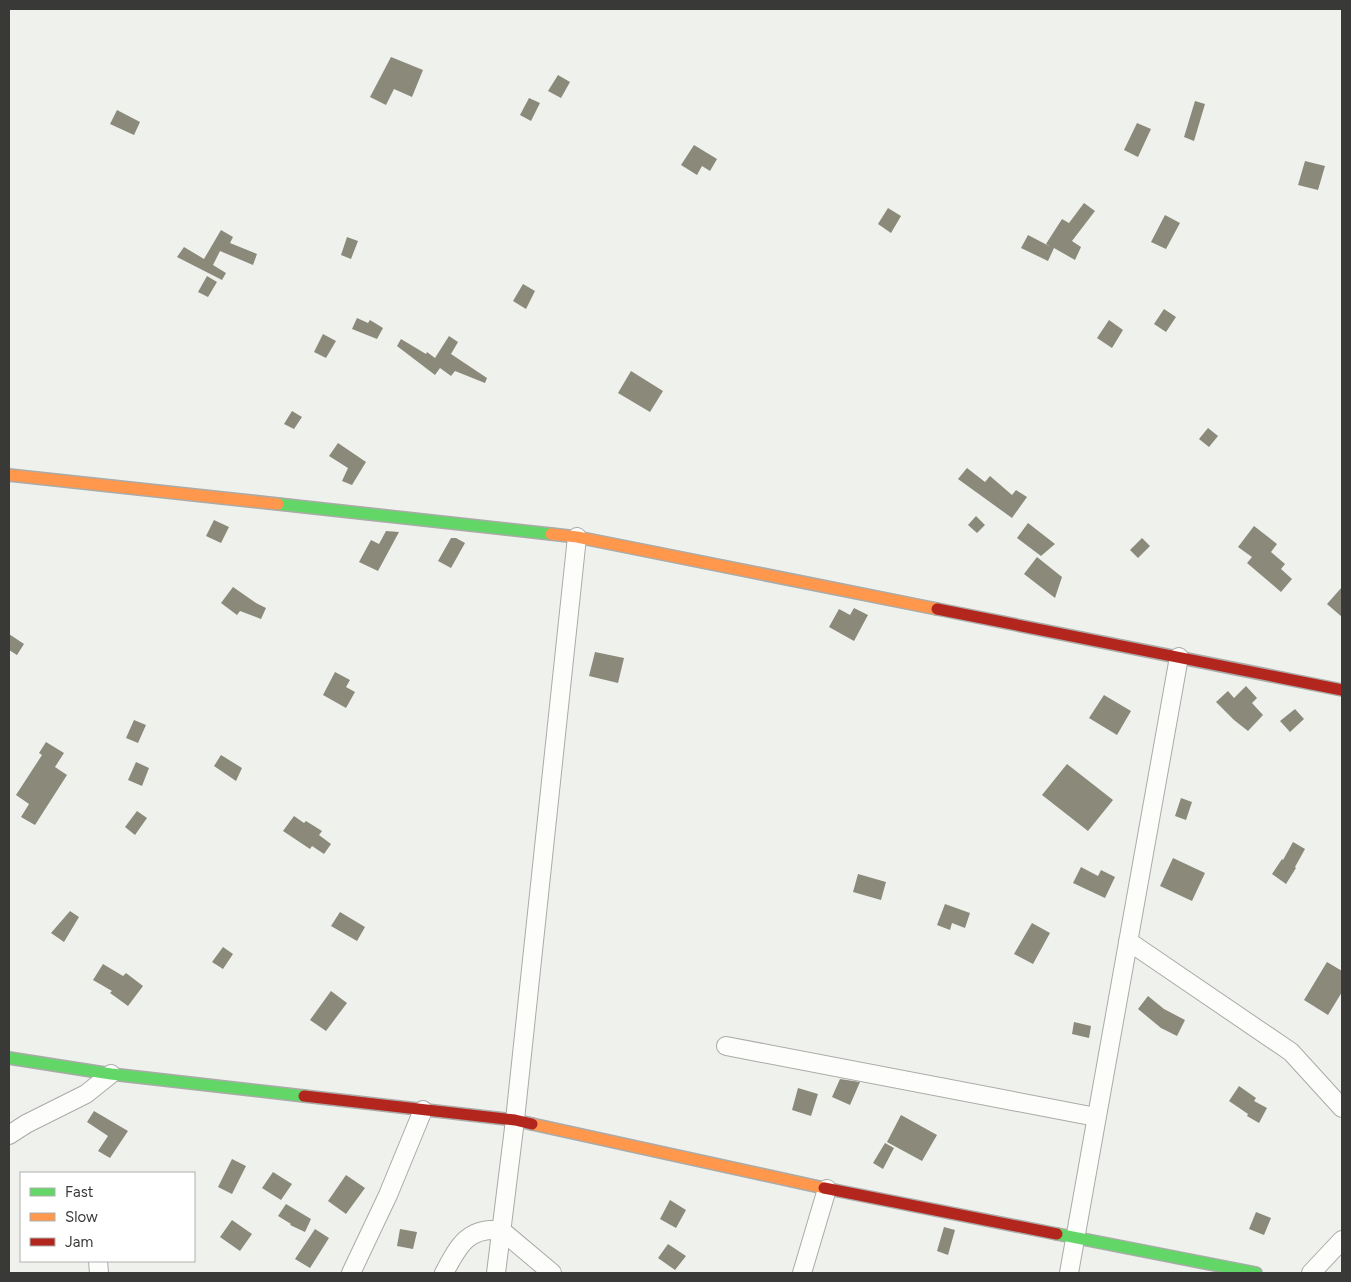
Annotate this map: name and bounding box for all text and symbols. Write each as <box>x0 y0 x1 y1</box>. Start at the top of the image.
legend <box>20 1172 195 1262</box>
text: Fast <box>65 1183 94 1201</box>
text: Slow <box>65 1208 98 1226</box>
text: Jam <box>65 1233 93 1251</box>

